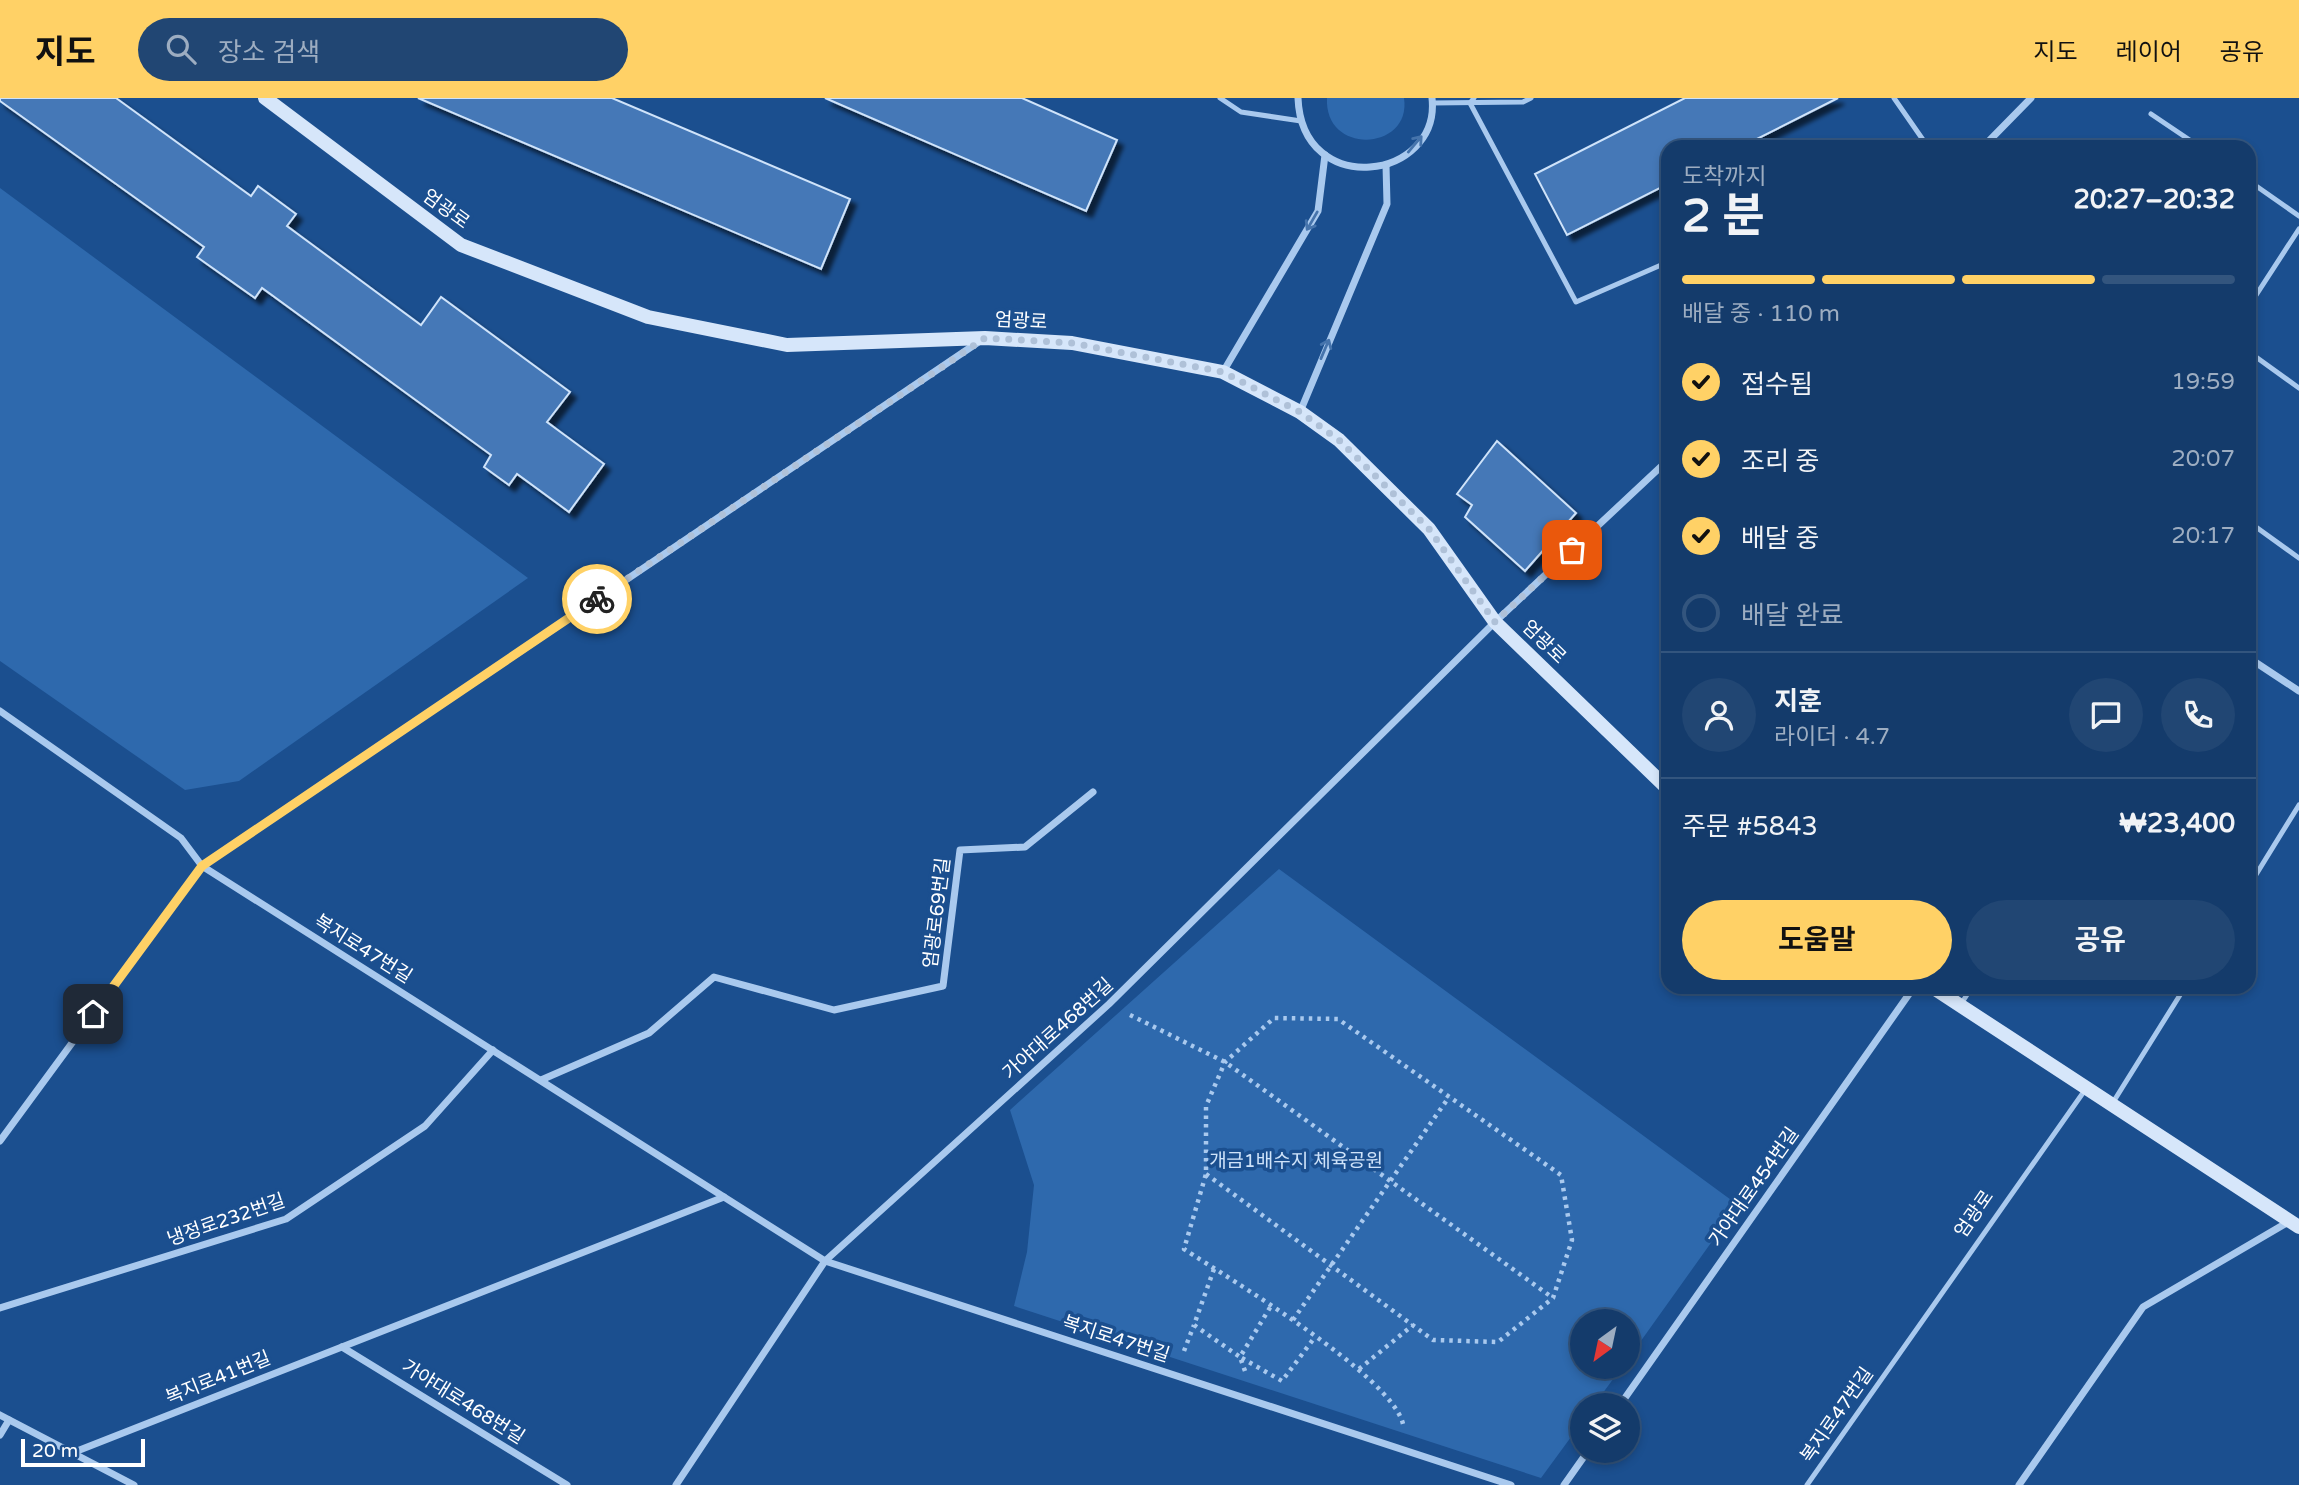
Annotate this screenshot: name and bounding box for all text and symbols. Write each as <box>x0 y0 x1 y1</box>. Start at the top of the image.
search box <box>138 18 628 81</box>
icon: search <box>162 30 200 68</box>
text: 지도 <box>35 33 96 72</box>
text: 장소 검색 <box>218 37 320 68</box>
text: 지도 <box>2033 38 2078 67</box>
text: 레이어 <box>2116 38 2182 67</box>
text: 공유 <box>2220 38 2264 67</box>
one-way arrow <box>1407 135 1423 153</box>
text: 도착까지 <box>1682 163 1767 191</box>
text: 20:27–20:32 <box>2074 184 2235 215</box>
street label: 엄광로 <box>418 185 474 233</box>
text: 2 분 <box>1682 189 1765 244</box>
one-way arrow <box>1304 211 1318 231</box>
text: 배달 중 · 110 m <box>1682 300 1840 328</box>
street label: 엄광로 <box>994 309 1048 333</box>
one-way arrow <box>1319 339 1332 360</box>
icon: check <box>1682 363 1720 401</box>
text: 19:59 <box>2171 368 2235 396</box>
text: 접수됨 <box>1741 369 1813 400</box>
icon: check <box>1682 440 1720 478</box>
text: 20:07 <box>2171 445 2235 473</box>
text: 조리 중 <box>1741 446 1820 477</box>
icon: check <box>1682 517 1720 555</box>
pin <box>1542 520 1602 580</box>
text: 20:17 <box>2171 522 2235 550</box>
text: 배달 중 <box>1741 523 1820 554</box>
icon: bag <box>1553 531 1591 569</box>
courier <box>562 564 632 634</box>
icon: bike <box>578 580 616 618</box>
text: 배달 완료 <box>1741 600 1843 631</box>
street label: 엄광로 <box>1517 616 1571 668</box>
button: person <box>1682 678 1756 752</box>
button: chat <box>2069 678 2143 752</box>
button: phone <box>2161 678 2235 752</box>
text: 지훈 <box>1774 686 1822 717</box>
text: 라이더 · 4.7 <box>1774 723 1890 751</box>
text: ₩23,400 <box>2119 808 2235 839</box>
text: 주문 #5843 <box>1682 811 1818 842</box>
street label: 엄광로69번길 <box>919 856 955 970</box>
button: 도움말 <box>1682 900 1952 980</box>
button: 공유 <box>1966 900 2235 980</box>
street label: 복지로47번길 <box>310 910 416 988</box>
street label: 가야대로468번길 <box>998 974 1118 1084</box>
pin <box>63 984 123 1044</box>
icon: home <box>74 995 112 1033</box>
street label: 가야대로454번길 <box>1705 1123 1803 1251</box>
park label: 개금1배수지 체육공원 <box>1209 1150 1383 1172</box>
street label: 엄광로 <box>1950 1186 1998 1242</box>
street label: 냉정로232번길 <box>164 1190 288 1250</box>
north arrow <box>1570 1309 1640 1379</box>
map controls <box>1570 1309 1640 1463</box>
street label: 복지로47번길 <box>1060 1311 1172 1367</box>
street label: 복지로41번길 <box>162 1347 274 1409</box>
street label: 가야대로468번길 <box>398 1355 528 1449</box>
street label: 복지로47번길 <box>1796 1363 1878 1467</box>
button: layers <box>1570 1393 1640 1463</box>
scale bar <box>21 1436 145 1468</box>
text: 20 m <box>32 1440 78 1462</box>

